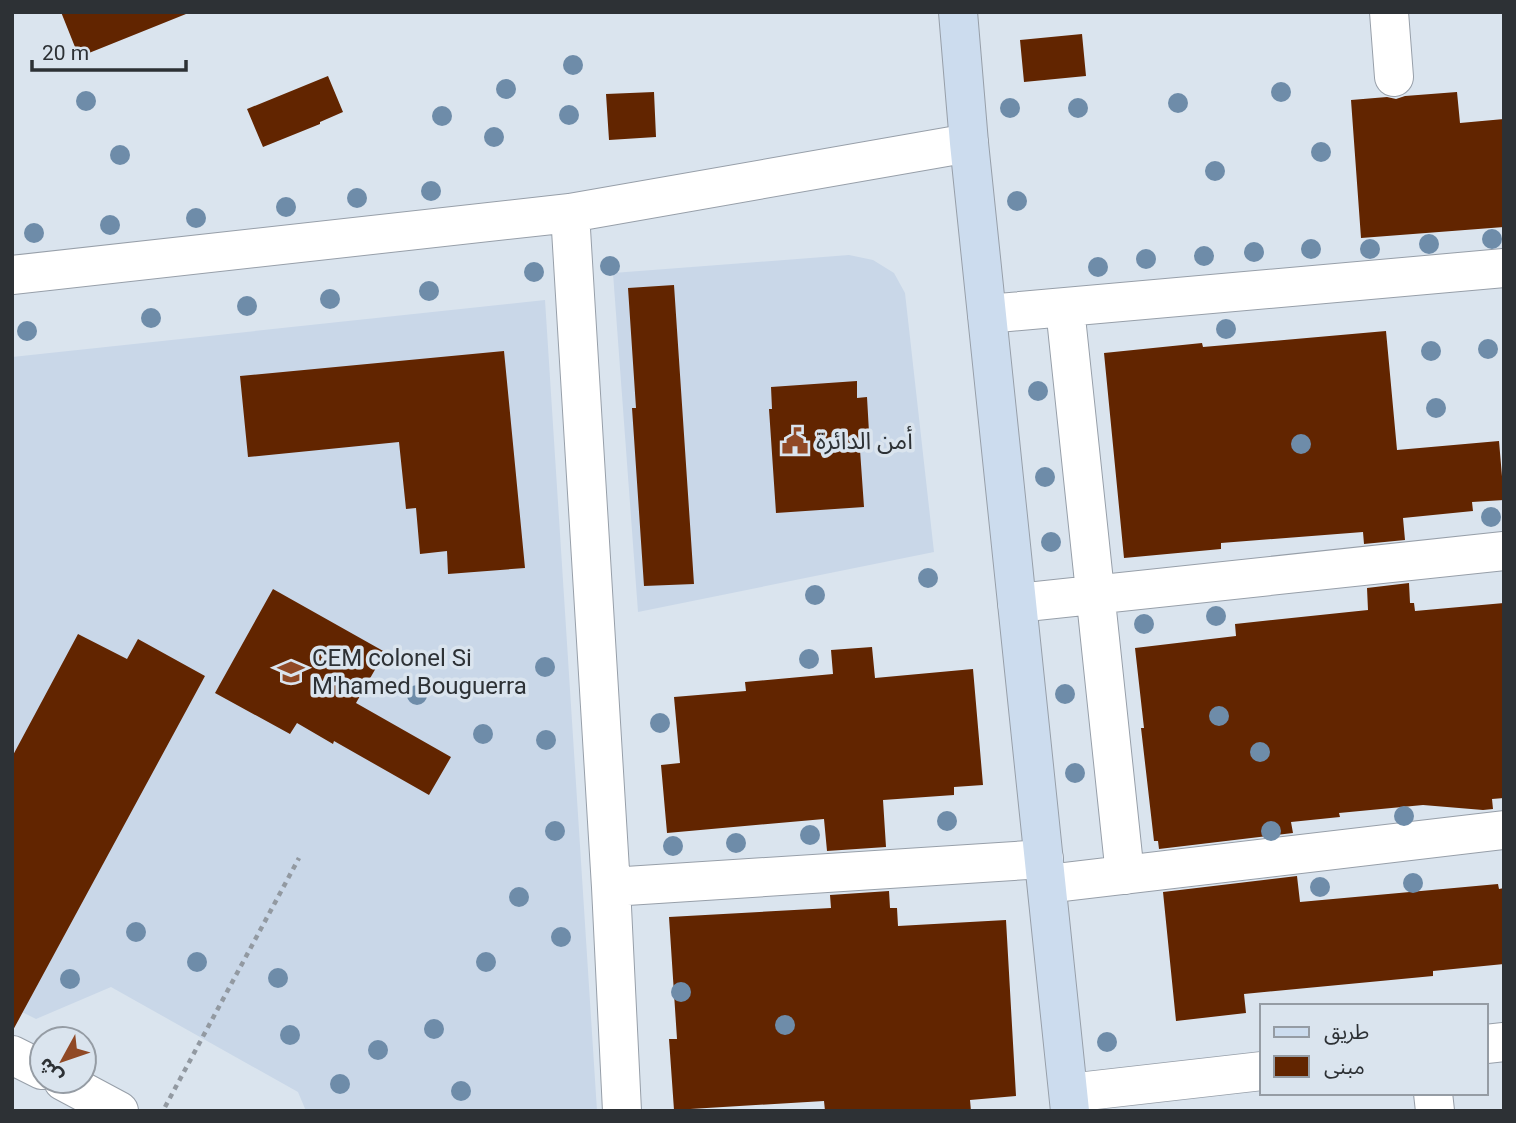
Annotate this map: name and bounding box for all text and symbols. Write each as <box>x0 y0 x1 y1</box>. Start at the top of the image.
scale bar <box>32 28 186 72</box>
text: 20 m <box>42 41 89 65</box>
place label: أمن الدائرة <box>816 425 913 455</box>
public building icon: أمن الدائرة <box>780 426 810 456</box>
place label: CEM colonel Si M'hamed Bouguerra <box>312 644 527 700</box>
school or university icon: CEM colonel Si M'hamed Bouguerra <box>276 657 306 687</box>
legend <box>1260 1004 1488 1095</box>
text: طريق <box>1324 1020 1369 1045</box>
north arrow <box>28 1025 98 1095</box>
text: ش <box>33 1053 68 1088</box>
text: مبنى <box>1324 1055 1365 1079</box>

